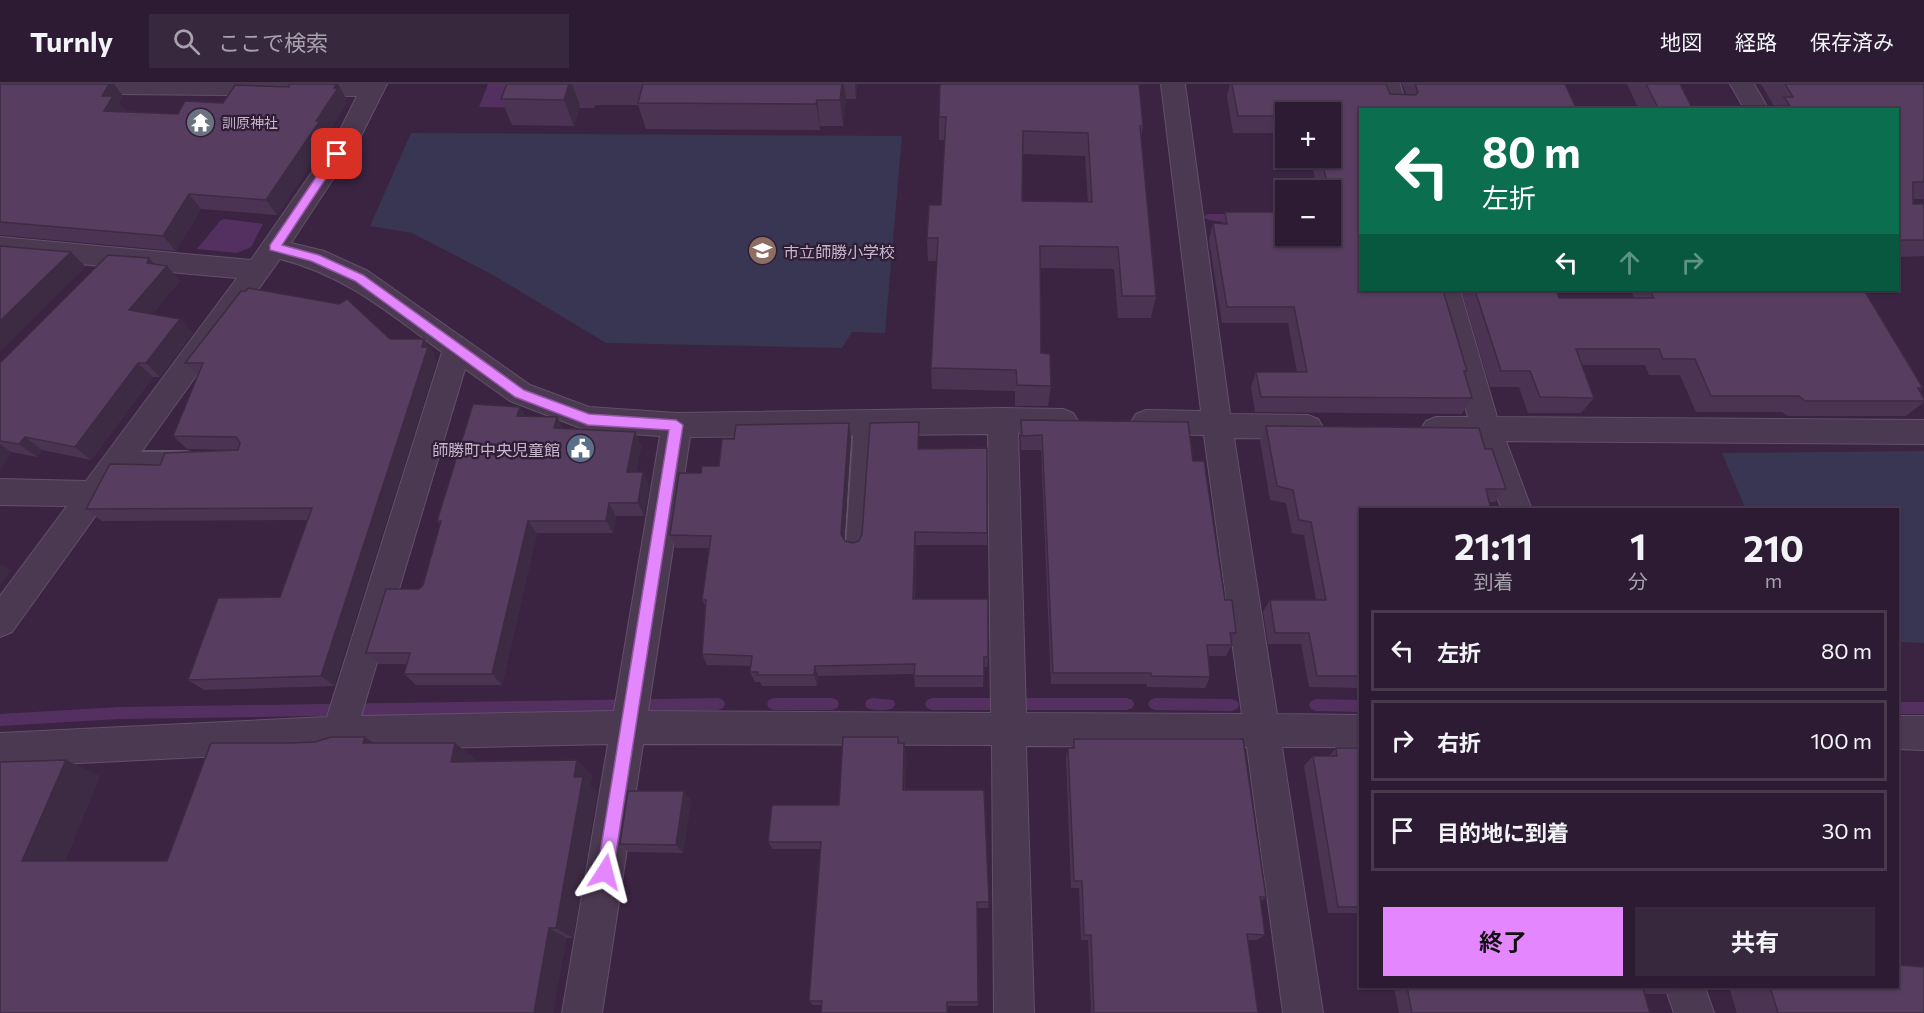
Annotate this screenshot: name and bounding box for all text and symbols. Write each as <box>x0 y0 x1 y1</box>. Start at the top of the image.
search box <box>149 14 569 68</box>
text: Turnly <box>30 24 113 58</box>
icon: search <box>170 25 203 58</box>
text: ここで検索 <box>218 29 328 56</box>
text: 地図 <box>1660 29 1702 54</box>
text: 経路 <box>1735 29 1777 54</box>
text: 保存済み <box>1810 29 1894 54</box>
map controls <box>1275 102 1341 246</box>
button: + <box>1275 102 1341 168</box>
temple icon: 訓原神社 <box>185 106 217 138</box>
place label: 訓原神社 <box>222 114 278 131</box>
text: 80 m <box>1482 125 1581 177</box>
pin <box>311 128 362 179</box>
icon: left <box>1383 132 1461 210</box>
icon: arrive <box>320 137 353 170</box>
button: − <box>1275 180 1341 246</box>
text: 左折 <box>1482 181 1536 214</box>
school or university icon: 市立師勝小学校 <box>746 235 778 267</box>
place label: 市立師勝小学校 <box>783 242 895 261</box>
icon: left <box>1550 246 1583 279</box>
icon: ahead <box>1613 246 1646 279</box>
icon: right <box>1676 246 1709 279</box>
public building icon: 師勝町中央児童館 <box>565 433 597 465</box>
place label: 師勝町中央児童館 <box>432 440 560 459</box>
text: 21:11 <box>1454 523 1533 567</box>
text: 1 <box>1630 523 1646 567</box>
text: 210 <box>1743 525 1804 569</box>
text: m <box>1765 568 1782 592</box>
text: 到着 <box>1474 569 1514 593</box>
text: 分 <box>1628 569 1648 593</box>
icon: left <box>1386 634 1419 667</box>
text: 80 m <box>1821 637 1872 664</box>
text: 左折 <box>1437 639 1481 666</box>
icon: right <box>1386 724 1419 757</box>
text: 100 m <box>1810 727 1872 754</box>
text: 右折 <box>1437 729 1481 756</box>
icon: arrive <box>1386 814 1419 847</box>
text: 30 m <box>1822 817 1872 844</box>
text: 目的地に到着 <box>1437 819 1569 846</box>
position arrow <box>573 840 637 904</box>
button: 終了 <box>1383 907 1623 976</box>
button: 共有 <box>1635 907 1875 976</box>

